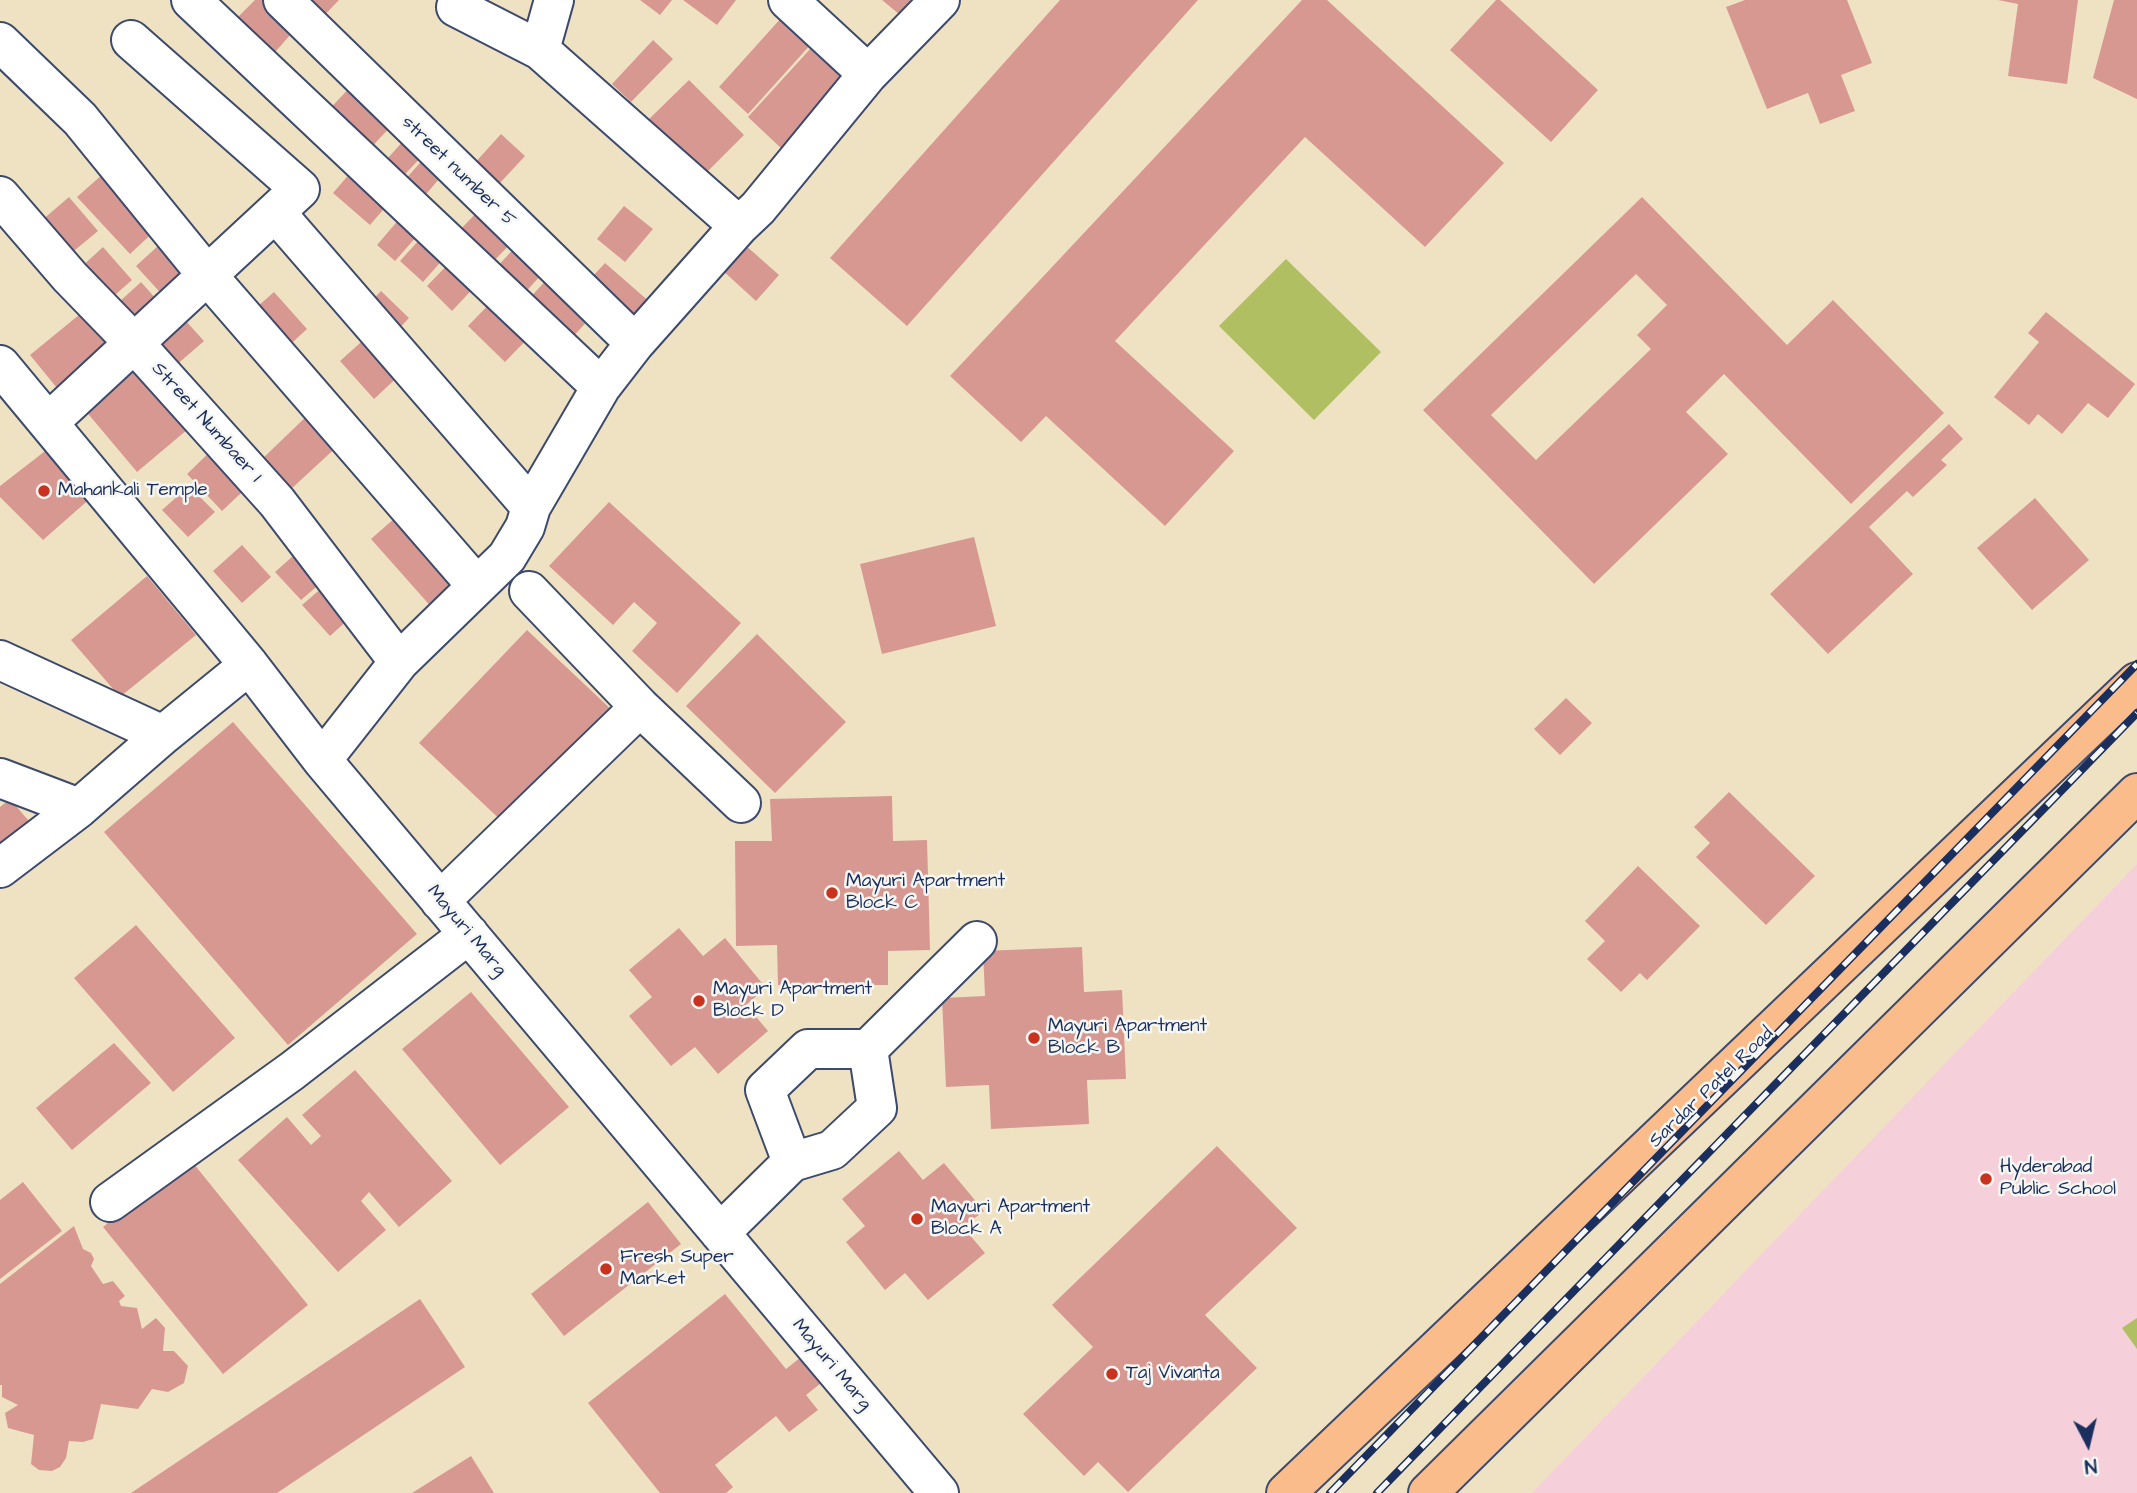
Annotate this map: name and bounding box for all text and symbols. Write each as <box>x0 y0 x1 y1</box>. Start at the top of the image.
street label: street number 5 <box>396 112 520 232</box>
street label: Street Numbaer 1 <box>146 358 266 488</box>
place label: Mahankali Temple <box>58 480 208 502</box>
marker: Mahankali Temple <box>36 483 52 499</box>
place label: Mayuri Apartment Block C <box>846 871 1005 915</box>
street label: Mayuri Marg <box>421 881 511 981</box>
marker: Mayuri Apartment Block C <box>824 885 840 901</box>
place label: Mayuri Apartment Block D <box>713 979 872 1023</box>
marker: Mayuri Apartment Block D <box>691 993 707 1009</box>
place label: Mayuri Apartment Block B <box>1048 1016 1207 1060</box>
street label: Sardar Patel Road <box>1645 1023 1779 1153</box>
marker: Mayuri Apartment Block B <box>1026 1030 1042 1046</box>
place label: Hyderabad Public School <box>2000 1157 2116 1201</box>
marker: Hyderabad Public School <box>1978 1171 1994 1187</box>
place label: Mayuri Apartment Block A <box>931 1197 1090 1241</box>
marker: Mayuri Apartment Block A <box>909 1211 925 1227</box>
place label: Fresh Super Market <box>620 1247 734 1291</box>
marker: Fresh Super Market <box>598 1261 614 1277</box>
street label: Mayuri Marg <box>786 1315 876 1415</box>
place label: Taj Vivanta <box>1126 1363 1220 1385</box>
marker: Taj Vivanta <box>1104 1366 1120 1382</box>
north arrow <box>2053 1409 2123 1479</box>
text: N <box>2083 1451 2098 1479</box>

